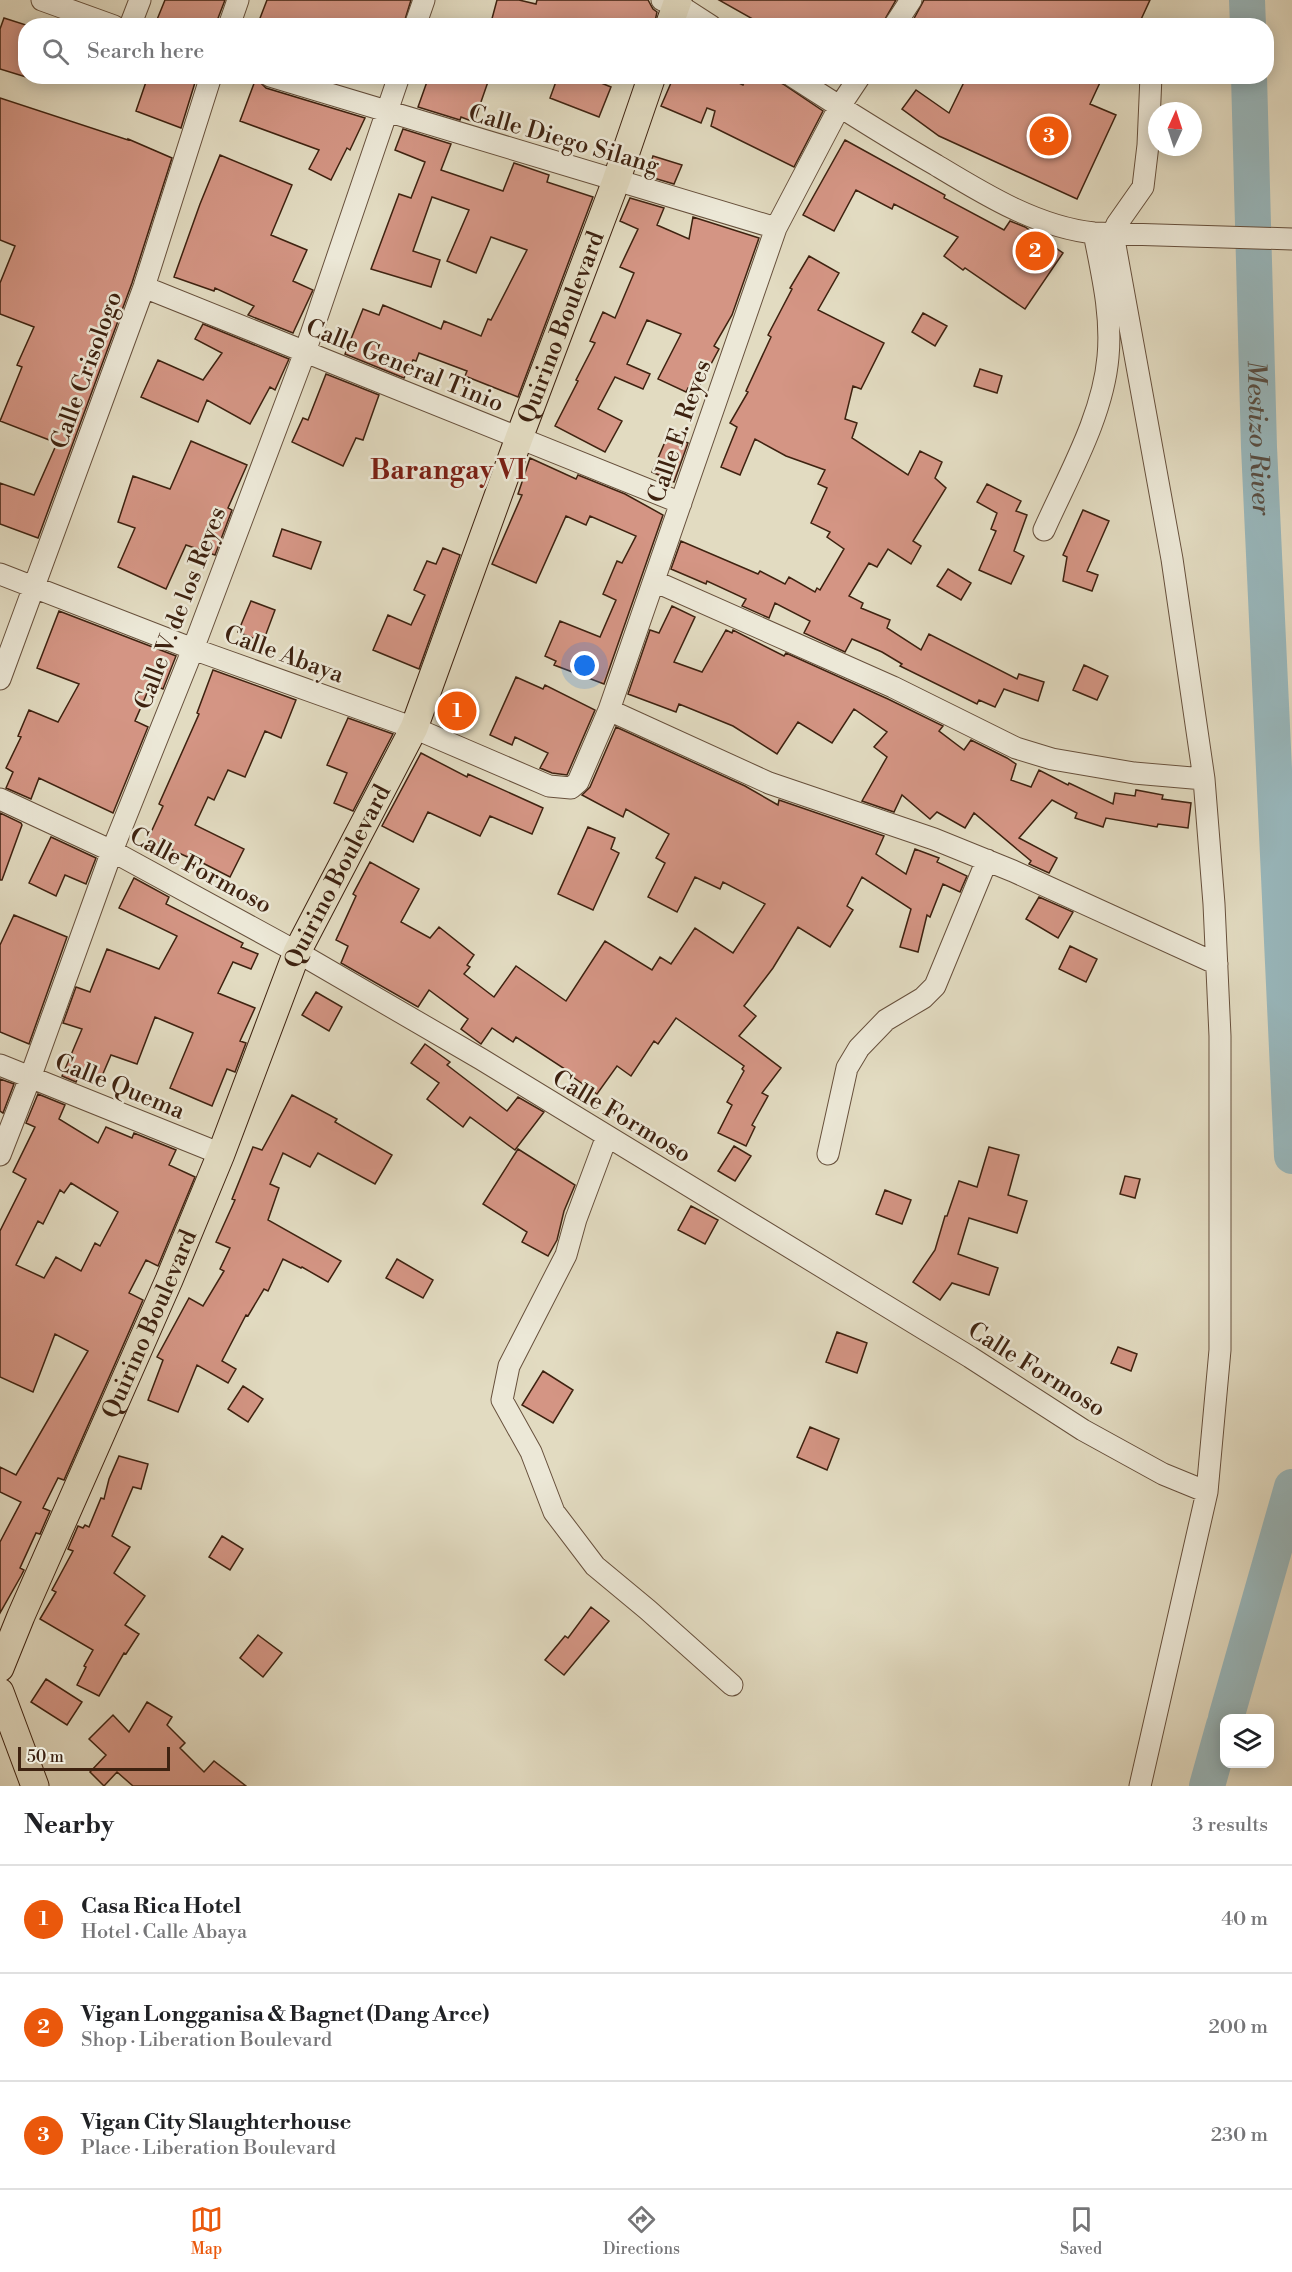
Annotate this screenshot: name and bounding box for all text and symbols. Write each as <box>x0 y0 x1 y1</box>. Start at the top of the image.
search box <box>18 18 1274 84</box>
icon: search <box>39 35 72 68</box>
text: Search here <box>87 38 204 65</box>
street label: Calle Diego Silang <box>465 98 663 182</box>
north arrow <box>1148 102 1202 156</box>
pin: 3 <box>1030 114 1068 158</box>
street label: Quirino Boulevard <box>512 227 612 428</box>
pin: 2 <box>1016 228 1054 274</box>
street label: Calle Crisologo <box>45 287 129 453</box>
street label: Calle General Tinio <box>301 313 508 419</box>
street label: Calle E. Reyes <box>641 356 718 507</box>
water label: Mestizo River <box>1240 360 1277 517</box>
district label: Barangay VI <box>370 454 527 488</box>
street label: Calle V. de los Reyes <box>129 503 233 714</box>
street label: Calle Abaya <box>220 619 348 691</box>
your location <box>570 651 599 680</box>
pin: 1 <box>438 688 476 734</box>
street label: Quirino Boulevard <box>278 779 398 972</box>
street label: Calle Formoso <box>124 821 277 921</box>
street label: Calle Quema <box>50 1047 190 1127</box>
street label: Calle Formoso <box>547 1064 696 1170</box>
street label: Quirino Boulevard <box>96 1225 204 1423</box>
street label: Calle Formoso <box>962 1316 1111 1424</box>
map controls <box>1220 1714 1274 1768</box>
button: layers <box>1220 1714 1274 1768</box>
scale bar <box>18 1744 170 1772</box>
text: 50 m <box>27 1747 64 1767</box>
text: Nearby <box>24 1809 114 1841</box>
text: 3 results <box>1192 1813 1268 1838</box>
text: Casa Rica Hotel <box>81 1893 241 1920</box>
text: 1 <box>39 1907 48 1932</box>
text: 40 m <box>1221 1907 1268 1932</box>
text: Hotel · Calle Abaya <box>81 1920 247 1945</box>
text: Vigan Longganisa & Bagnet (Dang Arce) <box>81 2001 489 2028</box>
text: 2 <box>37 2015 50 2040</box>
text: 200 m <box>1208 2015 1268 2040</box>
text: Shop · Liberation Boulevard <box>81 2028 332 2053</box>
text: Vigan City Slaughterhouse <box>81 2109 351 2136</box>
text: 3 <box>37 2123 50 2148</box>
text: 230 m <box>1211 2123 1268 2148</box>
text: Place · Liberation Boulevard <box>81 2136 336 2161</box>
tab: Map <box>190 2203 223 2259</box>
tab: Directions <box>603 2203 680 2259</box>
tab: Saved <box>1060 2203 1102 2259</box>

